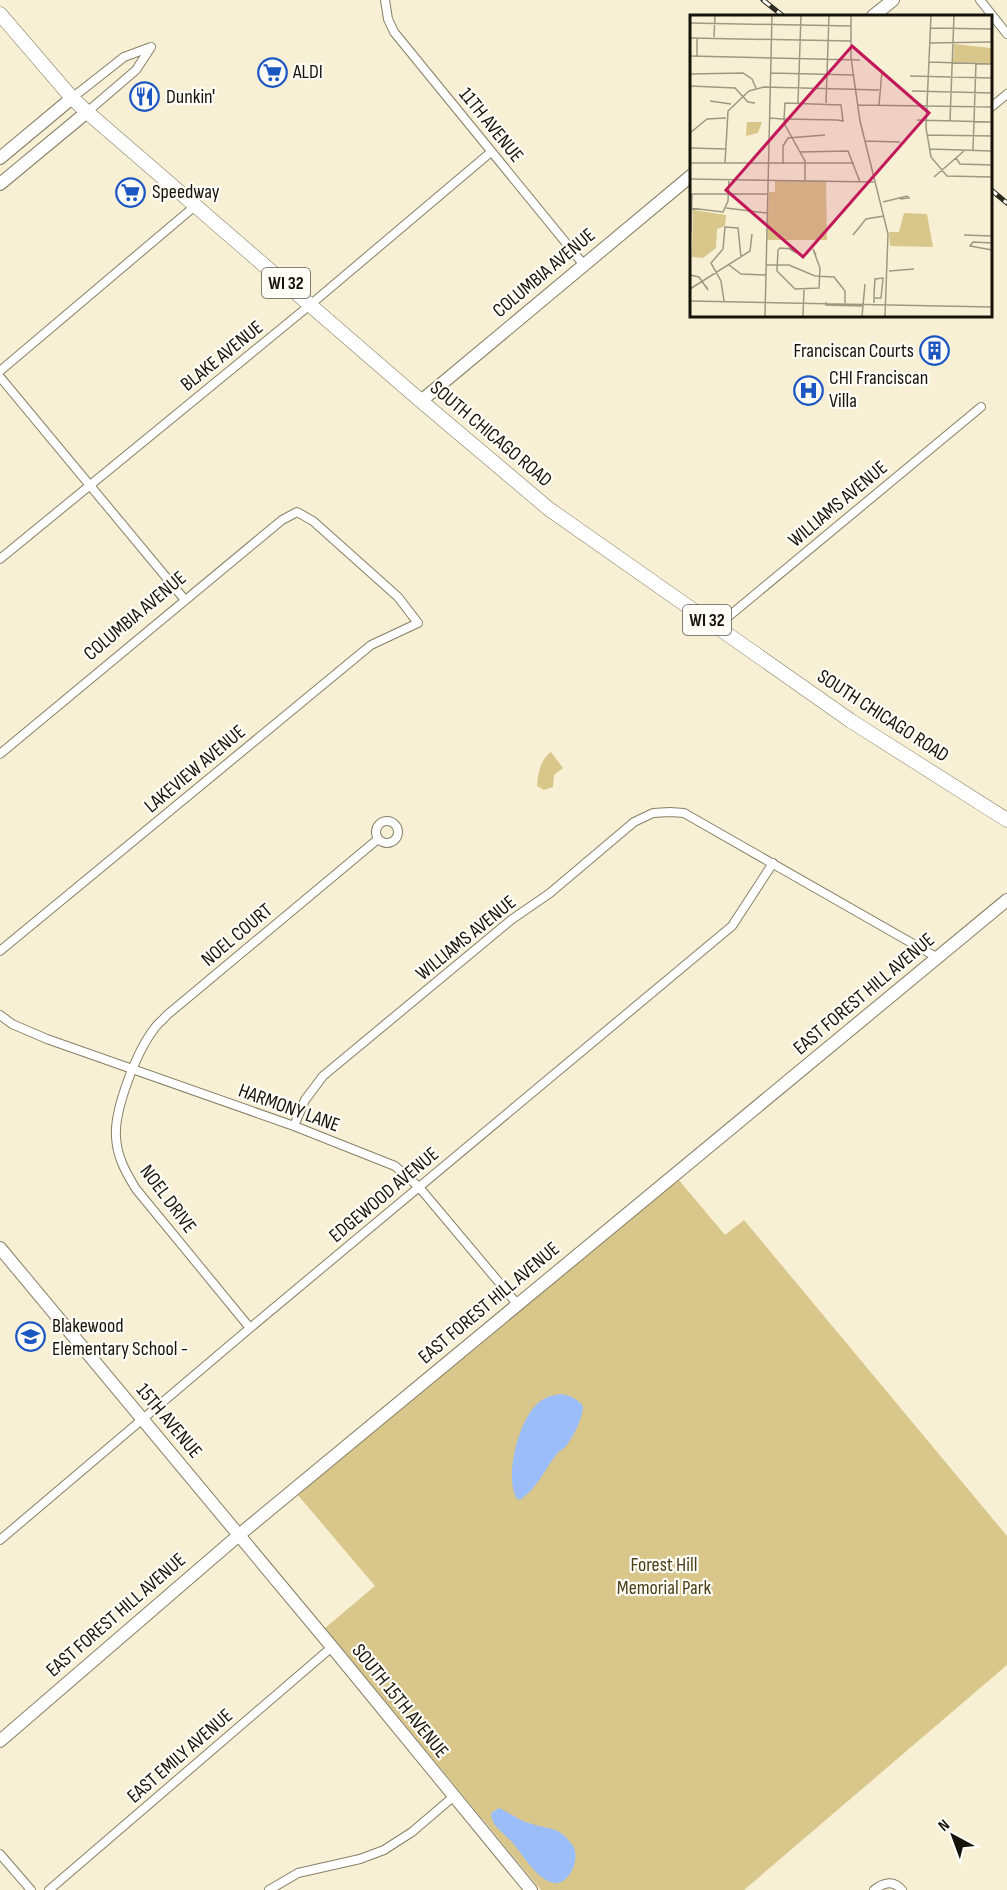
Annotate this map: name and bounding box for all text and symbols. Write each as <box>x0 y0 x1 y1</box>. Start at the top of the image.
inset map <box>690 15 992 316</box>
supermarket icon: ALDI <box>256 56 288 88</box>
place label: ALDI <box>292 60 323 84</box>
restaurant icon: Dunkin' <box>129 81 161 113</box>
street label: 11TH AVENUE <box>454 83 528 167</box>
place label: Dunkin' <box>166 85 215 109</box>
supermarket icon: Speedway <box>115 176 147 208</box>
place label: Speedway <box>152 180 220 204</box>
street label: COLUMBIA AVENUE <box>488 223 600 323</box>
road number: WI 32 <box>262 268 310 298</box>
street label: BLAKE AVENUE <box>176 316 268 396</box>
building icon: Franciscan Courts <box>919 335 951 367</box>
place label: Franciscan Courts <box>793 339 914 363</box>
place label: CHI Franciscan Villa <box>829 366 928 413</box>
hospital icon: CHI Franciscan Villa <box>792 374 824 406</box>
street label: SOUTH CHICAGO ROAD <box>425 376 557 492</box>
street label: WILLIAMS AVENUE <box>784 456 892 552</box>
street label: COLUMBIA AVENUE <box>79 566 191 666</box>
road number: WI 32 <box>683 605 731 635</box>
street label: SOUTH CHICAGO ROAD <box>813 665 953 767</box>
street label: LAKEVIEW AVENUE <box>140 720 250 818</box>
street label: WILLIAMS AVENUE <box>411 890 521 986</box>
street label: NOEL COURT <box>197 898 277 972</box>
street label: EAST FOREST HILL AVENUE <box>789 928 939 1060</box>
street label: HARMONY LANE <box>235 1079 343 1137</box>
street label: EDGEWOOD AVENUE <box>324 1142 444 1248</box>
street label: NOEL DRIVE <box>135 1160 201 1238</box>
street label: EAST FOREST HILL AVENUE <box>414 1237 564 1369</box>
place label: Blakewood Elementary School - <box>52 1314 188 1361</box>
school or university icon: Blakewood Elementary School - <box>15 1321 47 1353</box>
street label: 15TH AVENUE <box>131 1379 207 1463</box>
street label: EAST FOREST HILL AVENUE <box>41 1548 191 1682</box>
park label: Forest Hill Memorial Park <box>617 1553 712 1600</box>
street label: SOUTH 15TH AVENUE <box>347 1639 453 1763</box>
street label: EAST EMILY AVENUE <box>122 1704 238 1808</box>
north arrow <box>923 1806 983 1866</box>
text: N <box>935 1816 954 1836</box>

